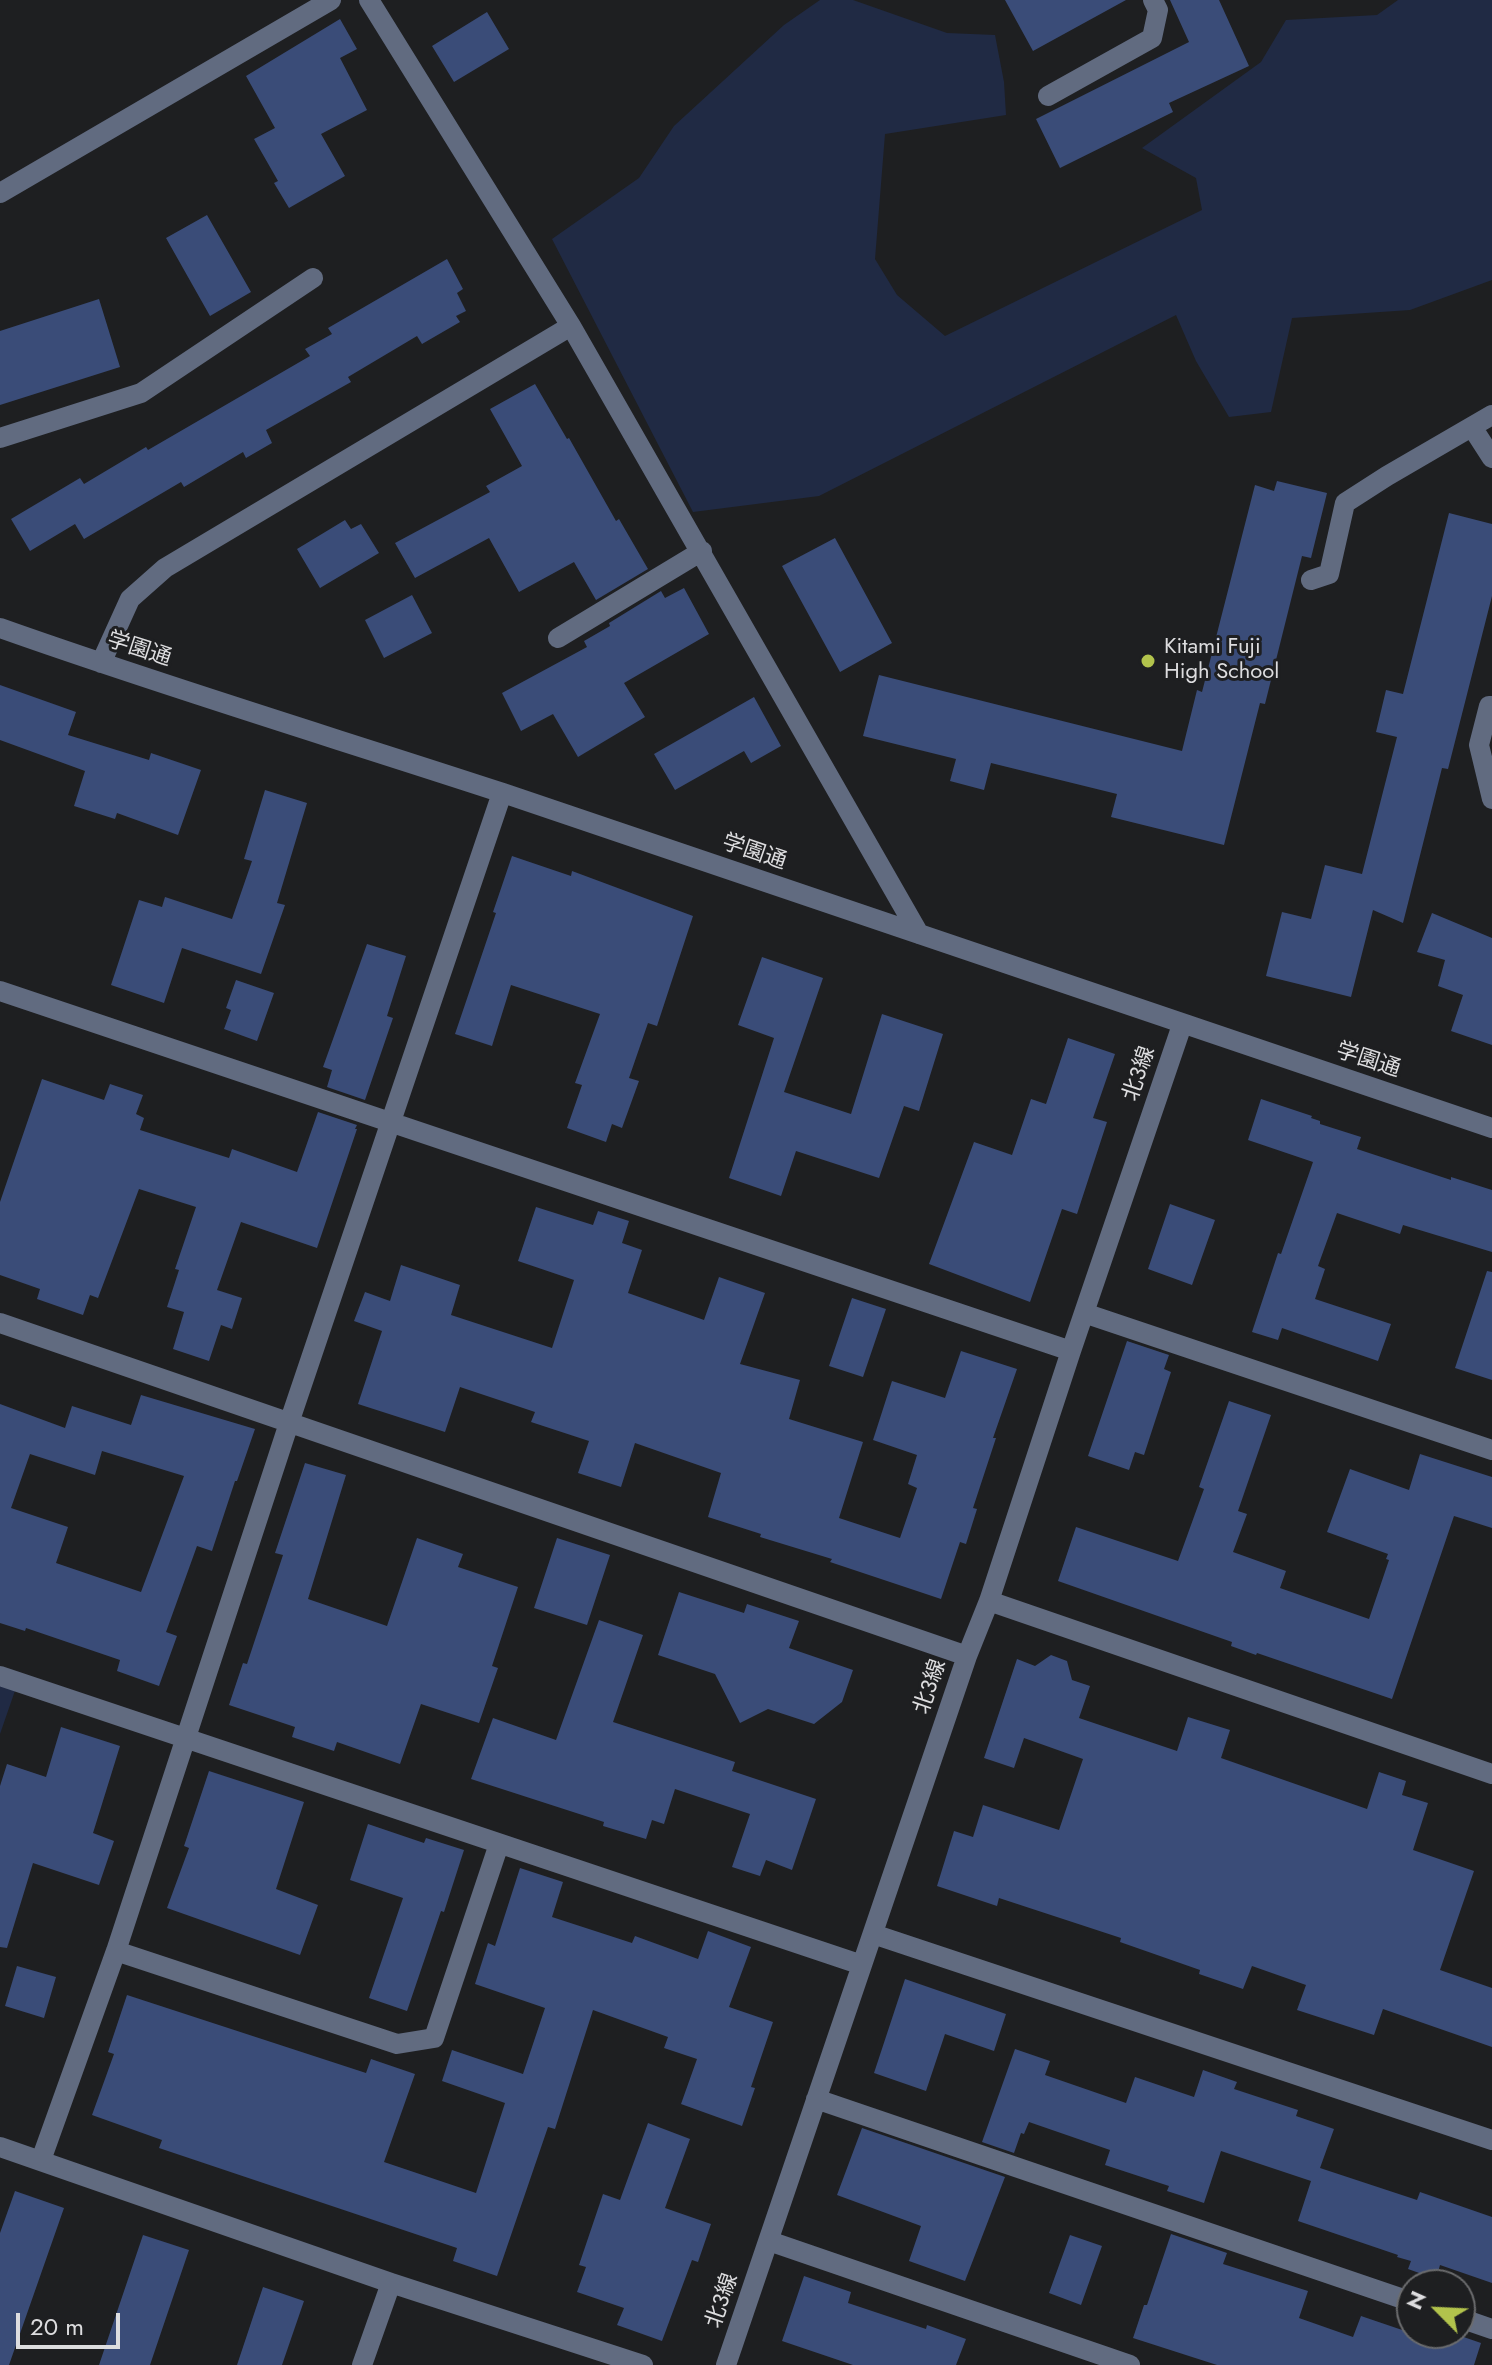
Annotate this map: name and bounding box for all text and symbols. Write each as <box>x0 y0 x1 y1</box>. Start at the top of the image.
street label: 学園通 <box>104 627 174 673</box>
place label: Kitami Fuji High School <box>1164 635 1279 686</box>
marker: Kitami Fuji High School <box>1139 652 1157 670</box>
street label: 学園通 <box>719 830 789 876</box>
street label: 学園通 <box>1333 1038 1403 1084</box>
street label: 北3線 <box>1118 1043 1162 1105</box>
street label: 北3線 <box>909 1656 953 1718</box>
north arrow <box>1396 2269 1476 2349</box>
street label: 北3線 <box>701 2270 745 2332</box>
text: N <box>1398 2286 1434 2315</box>
scale bar <box>20 2297 124 2347</box>
text: 20 m <box>30 2309 84 2344</box>

